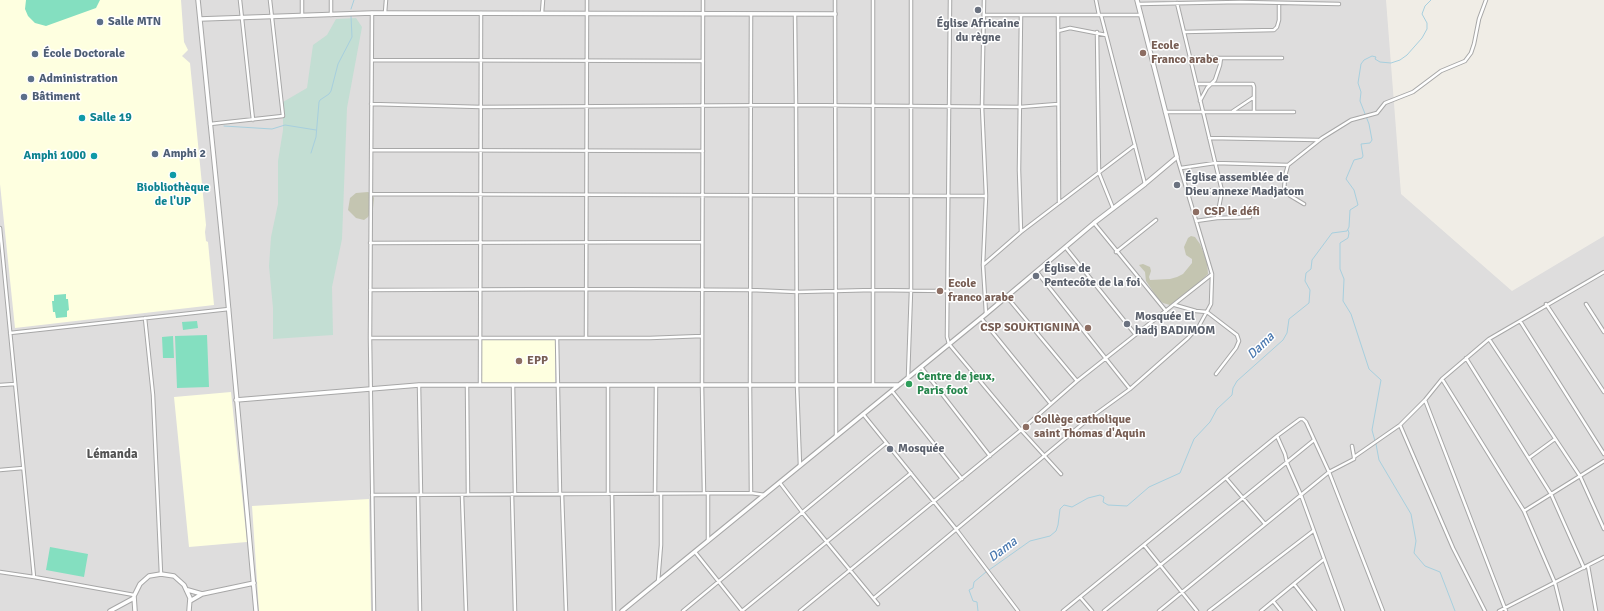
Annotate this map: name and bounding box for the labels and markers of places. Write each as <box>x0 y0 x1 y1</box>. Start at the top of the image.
marker: Église Africaine du règne <box>973 5 983 15</box>
place label: Salle MTN <box>108 15 161 29</box>
marker: Salle MTN <box>95 17 105 27</box>
place label: Église Africaine du règne <box>937 17 1019 45</box>
place label: Ecole Franco arabe <box>1151 39 1218 67</box>
place label: École Doctorale <box>43 47 125 61</box>
marker: Ecole Franco arabe <box>1138 48 1148 58</box>
marker: École Doctorale <box>30 49 40 59</box>
place label: Administration <box>39 72 118 86</box>
marker: Administration <box>26 74 36 84</box>
place label: Bâtiment <box>32 90 80 104</box>
marker: Bâtiment <box>19 92 29 102</box>
place label: Salle 19 <box>90 111 132 125</box>
marker: Salle 19 <box>77 113 87 123</box>
place label: Amphi 2 <box>163 147 206 161</box>
place label: Amphi 1000 <box>24 149 86 163</box>
marker: Amphi 2 <box>150 149 160 159</box>
marker: Amphi 1000 <box>89 151 99 161</box>
marker: Biobliothèque de l'UP <box>168 170 178 180</box>
place label: Église assemblée de Dieu annexe Madjatom <box>1185 171 1304 199</box>
marker: Église assemblée de Dieu annexe Madjatom <box>1172 180 1182 190</box>
place label: Biobliothèque de l'UP <box>136 181 210 209</box>
place label: CSP le défi <box>1204 205 1260 219</box>
marker: CSP le défi <box>1191 207 1201 217</box>
place label: Église de Pentecôte de la foi <box>1044 262 1140 290</box>
marker: Église de Pentecôte de la foi <box>1031 271 1041 281</box>
place label: Ecole franco arabe <box>948 277 1014 305</box>
marker: Ecole franco arabe <box>935 286 945 296</box>
place label: Mosquée El hadj BADIMOM <box>1135 310 1215 338</box>
marker: Mosquée El hadj BADIMOM <box>1122 319 1132 329</box>
place label: CSP SOUKTIGNINA <box>980 321 1080 335</box>
marker: CSP SOUKTIGNINA <box>1083 323 1093 333</box>
place label: EPP <box>527 354 548 368</box>
marker: EPP <box>514 356 524 366</box>
place label: Centre de jeux, Paris foot <box>917 370 995 398</box>
marker: Centre de jeux, Paris foot <box>904 379 914 389</box>
place label: Collège catholique saint Thomas d'Aquin <box>1034 413 1145 441</box>
marker: Collège catholique saint Thomas d'Aquin <box>1021 422 1031 432</box>
place label: Mosquée <box>898 442 945 456</box>
marker: Mosquée <box>885 444 895 454</box>

